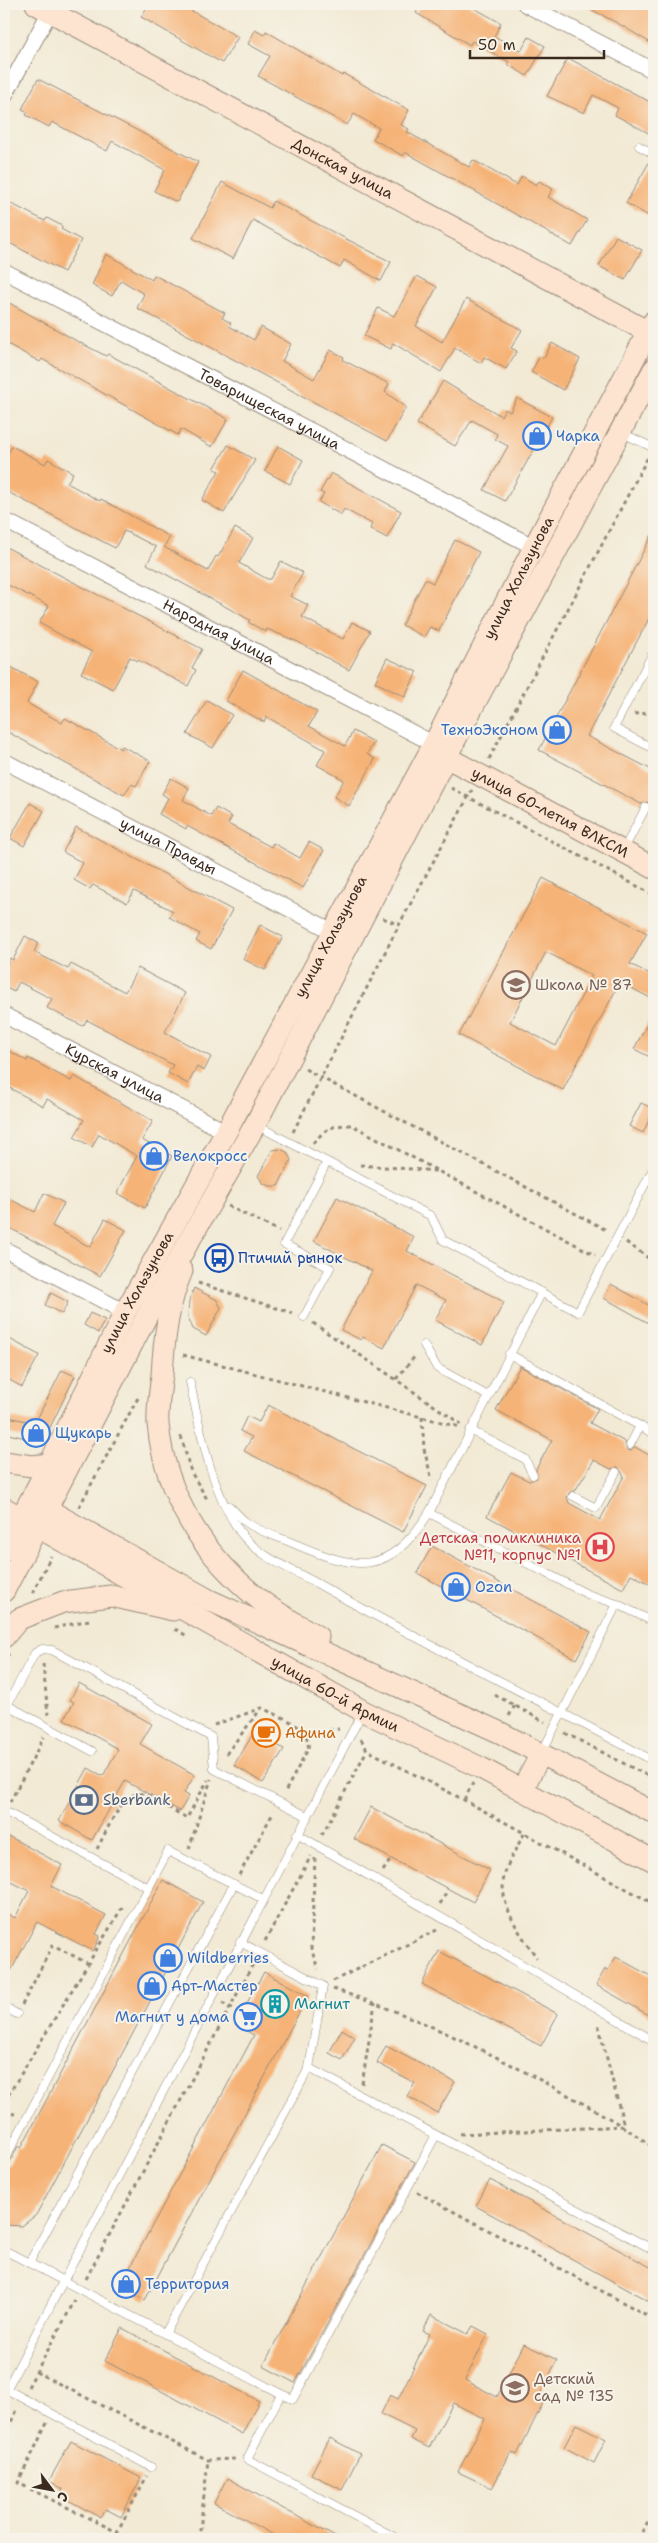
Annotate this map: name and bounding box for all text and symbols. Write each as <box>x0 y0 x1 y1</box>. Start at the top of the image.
scale bar <box>470 28 604 60</box>
text: 50 m <box>478 35 516 55</box>
street label: Донская улица <box>289 133 397 204</box>
street label: Товарищеская улица <box>195 364 344 455</box>
shop icon: Чарка <box>522 421 552 451</box>
place label: Чарка <box>556 426 600 446</box>
street label: улица Хользунова <box>479 512 559 643</box>
street label: Народная улица <box>159 594 279 669</box>
shop icon: ТехноЭконом <box>542 715 572 745</box>
place label: ТехноЭконом <box>441 720 538 740</box>
street label: улица 60-летия ВЛКСМ <box>468 762 632 863</box>
street label: улица Правды <box>117 813 220 879</box>
street label: улица Хользунова <box>290 872 372 1001</box>
school or university icon: Школа № 87 <box>501 970 531 1000</box>
place label: Школа № 87 <box>535 975 632 995</box>
street label: Курская улица <box>62 1039 168 1108</box>
shop icon: Велокросс <box>139 1141 169 1171</box>
place label: Велокросс <box>173 1146 248 1166</box>
street label: улица Хользунова <box>96 1227 178 1357</box>
bus stop icon: Птичий рынок <box>204 1243 234 1273</box>
place label: Птичий рынок <box>238 1248 342 1268</box>
shop icon: Щукарь <box>21 1418 51 1448</box>
place label: Щукарь <box>55 1423 112 1443</box>
place label: Детская поликлиника №11, корпус №1 <box>420 1528 582 1565</box>
hospital icon: Детская поликлиника №11, корпус №1 <box>585 1532 615 1562</box>
shop icon: Ozon <box>441 1572 471 1602</box>
place label: Ozon <box>475 1577 512 1597</box>
street label: улица 60-й Армии <box>268 1651 402 1737</box>
cafe icon: Афина <box>251 1718 281 1748</box>
place label: Афина <box>285 1723 336 1743</box>
bank icon: Sberbank <box>69 1785 99 1815</box>
place label: Sberbank <box>103 1790 171 1810</box>
shop icon: Wildberries <box>153 1943 183 1973</box>
place label: Wildberries <box>187 1948 269 1968</box>
shop icon: Арт-Мастер <box>137 1971 167 2001</box>
place label: Арт-Мастер <box>171 1976 258 1996</box>
building icon: Магнит <box>260 1989 290 2019</box>
place label: Магнит <box>294 1994 350 2014</box>
supermarket icon: Магнит у дома <box>233 2002 263 2032</box>
place label: Магнит у дома <box>115 2007 230 2027</box>
shop icon: Территория <box>111 2269 141 2299</box>
place label: Территория <box>145 2274 230 2294</box>
place label: Детский сад № 135 <box>534 2369 614 2406</box>
school or university icon: Детский сад № 135 <box>500 2373 530 2403</box>
north arrow <box>28 2466 78 2516</box>
text: С <box>53 2488 73 2505</box>

